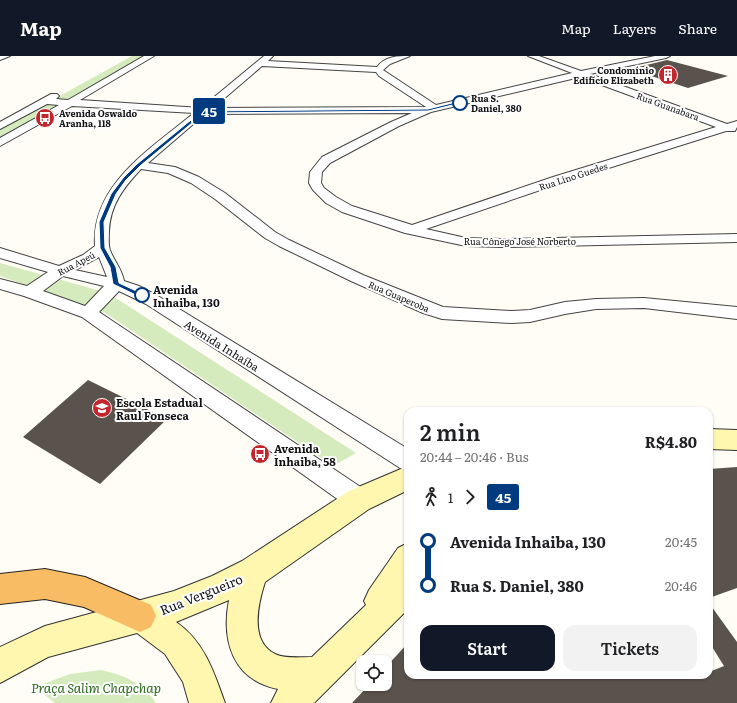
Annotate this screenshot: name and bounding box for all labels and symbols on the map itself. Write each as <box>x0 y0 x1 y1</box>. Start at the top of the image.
place label: Condomínio Edifício Elizabeth <box>573 63 654 87</box>
building icon: Condomínio Edifício Elizabeth <box>657 64 679 86</box>
street label: Rua Guanabara <box>635 88 701 124</box>
place label: Rua S. Daniel, 380 <box>471 91 522 115</box>
marker: Rua S. Daniel, 380 <box>452 95 468 111</box>
line badge: 45 <box>191 98 227 124</box>
place label: Avenida Oswaldo Aranha, 118 <box>59 106 138 130</box>
bus stop icon: Avenida Oswaldo Aranha, 118 <box>34 107 56 129</box>
street label: Rua Lino Guedes <box>537 158 609 194</box>
street label: Rua Cônego José Norberto <box>464 234 576 248</box>
street label: Rua Apeú <box>55 247 98 279</box>
street label: Rua Guaperoba <box>366 277 432 315</box>
place label: Avenida Inhaiba, 130 <box>153 281 220 310</box>
marker: Avenida Inhaiba, 130 <box>134 287 150 303</box>
street label: Avenida Inhaíba <box>181 315 263 375</box>
place label: Escola Estadual Raul Fonseca <box>116 394 203 423</box>
school or university icon: Escola Estadual Raul Fonseca <box>91 397 113 419</box>
place label: Avenida Inhaiba, 58 <box>274 440 336 469</box>
bus stop icon: Avenida Inhaiba, 58 <box>249 443 271 465</box>
street label: Rua Vergueiro <box>157 569 246 619</box>
park label: Praça Salim Chapchap <box>31 678 161 697</box>

